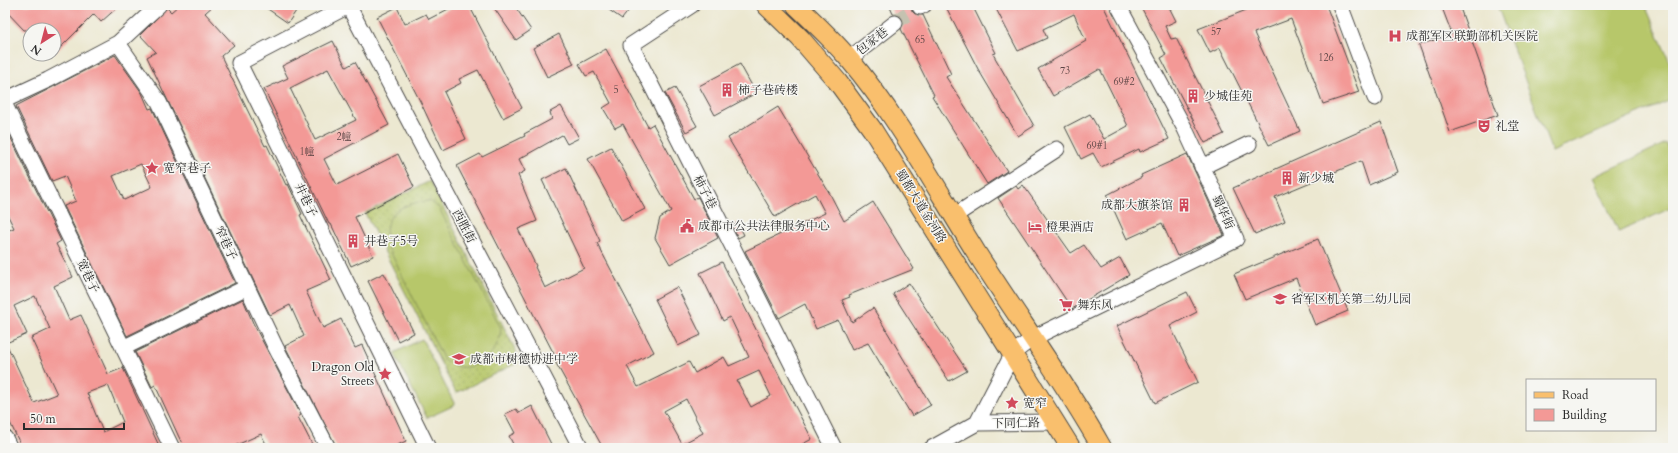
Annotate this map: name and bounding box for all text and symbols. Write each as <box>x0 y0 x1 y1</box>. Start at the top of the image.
north arrow <box>22 22 62 62</box>
street label: 包家巷 <box>853 24 891 58</box>
house number: 57 <box>1211 25 1221 39</box>
hospital icon: 成都军区联勤部机关医院 <box>1387 28 1403 44</box>
place label: 成都军区联勤部机关医院 <box>1406 28 1538 44</box>
house number: 65 <box>915 33 925 47</box>
text: N <box>28 41 45 59</box>
house number: 126 <box>1318 51 1334 65</box>
house number: 73 <box>1060 64 1070 78</box>
house number: 69#2 <box>1113 75 1135 89</box>
building icon: 柿子巷砖楼 <box>719 82 735 98</box>
place label: 柿子巷砖楼 <box>738 82 798 98</box>
house number: 5 <box>613 83 619 97</box>
building icon: 少城佳苑 <box>1185 88 1201 104</box>
place label: 少城佳苑 <box>1204 88 1252 104</box>
theatre icon: 礼堂 <box>1476 118 1492 134</box>
place label: 礼堂 <box>1495 118 1519 134</box>
house number: 2幢 <box>336 130 352 144</box>
house number: 69#1 <box>1086 139 1108 153</box>
house number: 1幢 <box>299 145 315 159</box>
place icon: 宽窄巷子 <box>144 160 160 176</box>
place label: 宽窄巷子 <box>163 160 211 176</box>
street label: 蜀都大道金河路 <box>892 166 950 246</box>
building icon: 新少城 <box>1279 170 1295 186</box>
place label: 新少城 <box>1298 170 1334 186</box>
street label: 柿子巷 <box>690 172 720 212</box>
street label: 井巷子 <box>291 180 321 220</box>
street label: 蜀华街 <box>1208 192 1238 233</box>
place label: 成都大旗茶馆 <box>1101 197 1173 213</box>
building icon: 成都大旗茶馆 <box>1176 197 1192 213</box>
street label: 西胜街 <box>448 206 480 247</box>
public building icon: 成都市公共法律服务中心 <box>679 218 695 234</box>
place label: 成都市公共法律服务中心 <box>698 218 830 234</box>
hotel icon: 橙果酒店 <box>1027 219 1043 235</box>
place label: 橙果酒店 <box>1046 219 1094 235</box>
street label: 窄巷子 <box>211 223 241 263</box>
building icon: 井巷子5号 <box>345 233 361 249</box>
place label: 井巷子5号 <box>364 233 418 249</box>
street label: 宽巷子 <box>73 256 103 296</box>
school or university icon: 省军区机关第二幼儿园 <box>1272 291 1288 307</box>
place label: 省军区机关第二幼儿园 <box>1291 291 1411 307</box>
supermarket icon: 舞东风 <box>1058 297 1074 313</box>
place label: 舞东风 <box>1077 297 1113 313</box>
school or university icon: 成都市树德协进中学 <box>451 351 467 367</box>
place label: 成都市树德协进中学 <box>470 351 578 367</box>
place label: Dragon Old Streets <box>312 359 375 389</box>
place icon: Dragon Old Streets <box>377 366 393 382</box>
legend <box>1526 379 1656 431</box>
text: Road <box>1562 387 1589 403</box>
place icon: 宽窄 <box>1004 395 1020 411</box>
place label: 宽窄 <box>1023 395 1047 411</box>
scale bar <box>24 405 124 431</box>
text: Building <box>1562 407 1607 423</box>
text: 50 m <box>30 411 57 427</box>
street label: 下同仁路 <box>992 415 1040 431</box>

